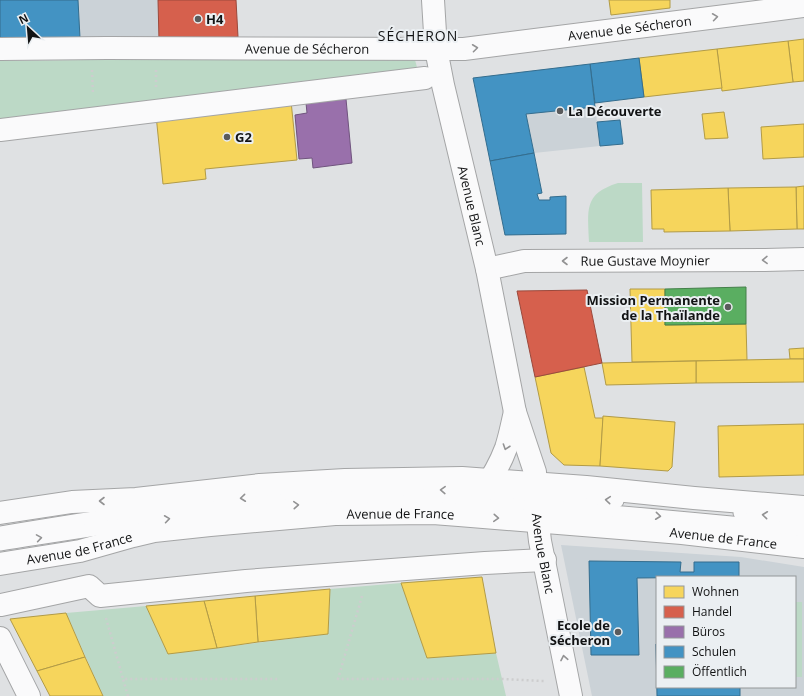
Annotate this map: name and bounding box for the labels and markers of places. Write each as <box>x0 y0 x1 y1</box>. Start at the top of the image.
place label: H4 <box>206 10 224 28</box>
marker: H4 <box>193 14 203 24</box>
place label: La Découverte <box>568 102 662 120</box>
marker: La Découverte <box>555 106 565 116</box>
place label: G2 <box>235 128 252 146</box>
marker: G2 <box>222 132 232 142</box>
place label: Mission Permanente de la Thaïlande <box>586 291 720 324</box>
marker: Mission Permanente de la Thaïlande <box>723 302 733 312</box>
place label: Ecole de Sécheron <box>550 616 610 649</box>
marker: Ecole de Sécheron <box>613 627 623 637</box>

